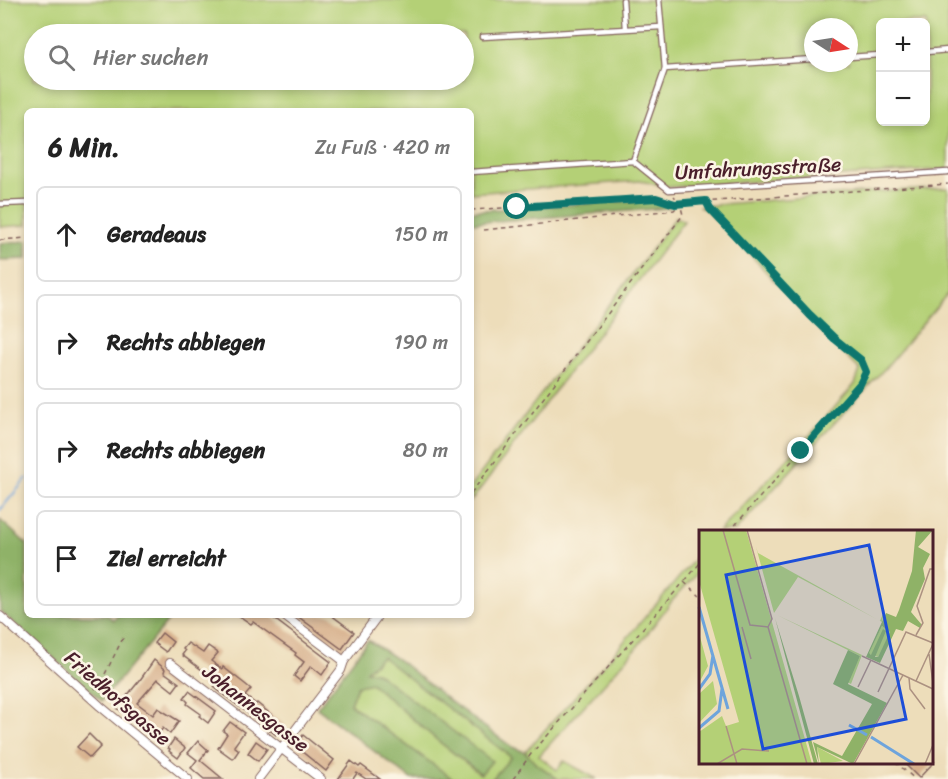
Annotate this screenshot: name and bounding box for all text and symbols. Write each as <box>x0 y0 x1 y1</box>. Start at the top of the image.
north arrow <box>804 18 858 72</box>
map controls <box>876 18 930 126</box>
button: + <box>876 18 930 72</box>
search box <box>24 24 474 90</box>
text: Hier suchen <box>93 38 208 77</box>
icon: search <box>45 41 78 74</box>
button: − <box>876 72 930 126</box>
text: 6 Min. <box>48 124 120 170</box>
text: Zu Fuß · 420 m <box>315 130 450 165</box>
street label: Umfahrungsstraße <box>674 147 842 190</box>
route start <box>503 193 529 219</box>
text: Geradeaus <box>107 215 206 254</box>
text: 150 m <box>394 217 448 252</box>
icon: ahead <box>50 218 83 251</box>
text: Rechts abbiegen <box>107 323 265 362</box>
text: 190 m <box>394 325 448 360</box>
icon: right <box>50 326 83 359</box>
text: Rechts abbiegen <box>107 431 265 470</box>
text: 80 m <box>403 433 448 468</box>
icon: right <box>50 434 83 467</box>
route end <box>787 437 813 463</box>
inset map <box>699 530 933 764</box>
text: Ziel erreicht <box>107 539 226 578</box>
icon: arrive <box>50 542 83 575</box>
street label: Friedhofsgasse <box>56 642 179 755</box>
street label: Johannesgasse <box>194 654 317 762</box>

